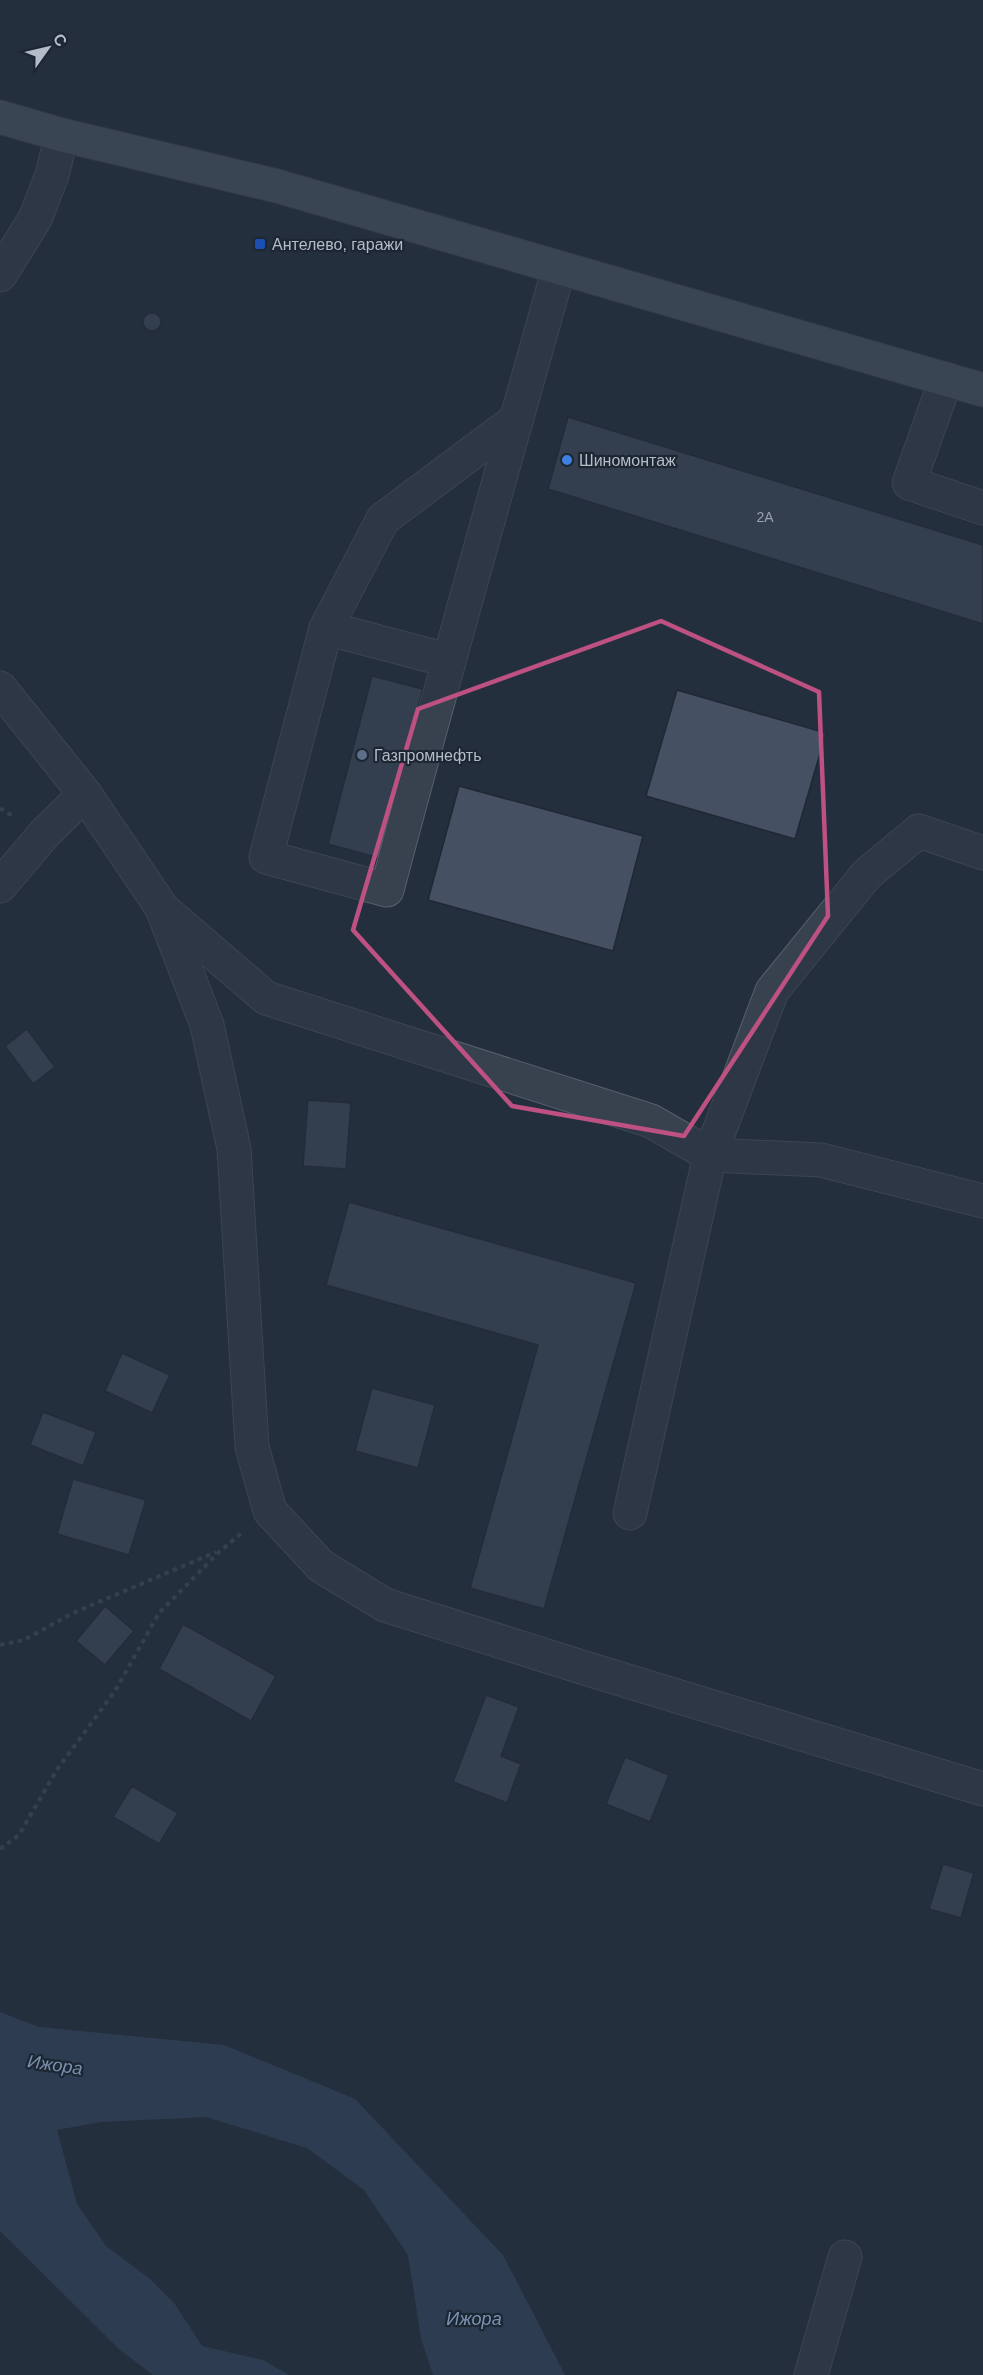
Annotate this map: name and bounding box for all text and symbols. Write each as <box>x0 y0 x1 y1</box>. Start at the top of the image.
north arrow <box>18 18 78 78</box>
text: С <box>50 30 71 50</box>
place label: Антелево, гаражи <box>272 236 403 253</box>
marker: Антелево, гаражи <box>253 237 267 251</box>
place label: Шиномонтаж <box>579 452 676 469</box>
marker: Шиномонтаж <box>560 453 574 467</box>
house number: 2А <box>756 509 774 525</box>
place label: Газпромнефть <box>374 747 482 764</box>
marker: Газпромнефть <box>355 748 369 762</box>
water label: Ижора <box>26 2051 84 2079</box>
water label: Ижора <box>446 2309 502 2329</box>

